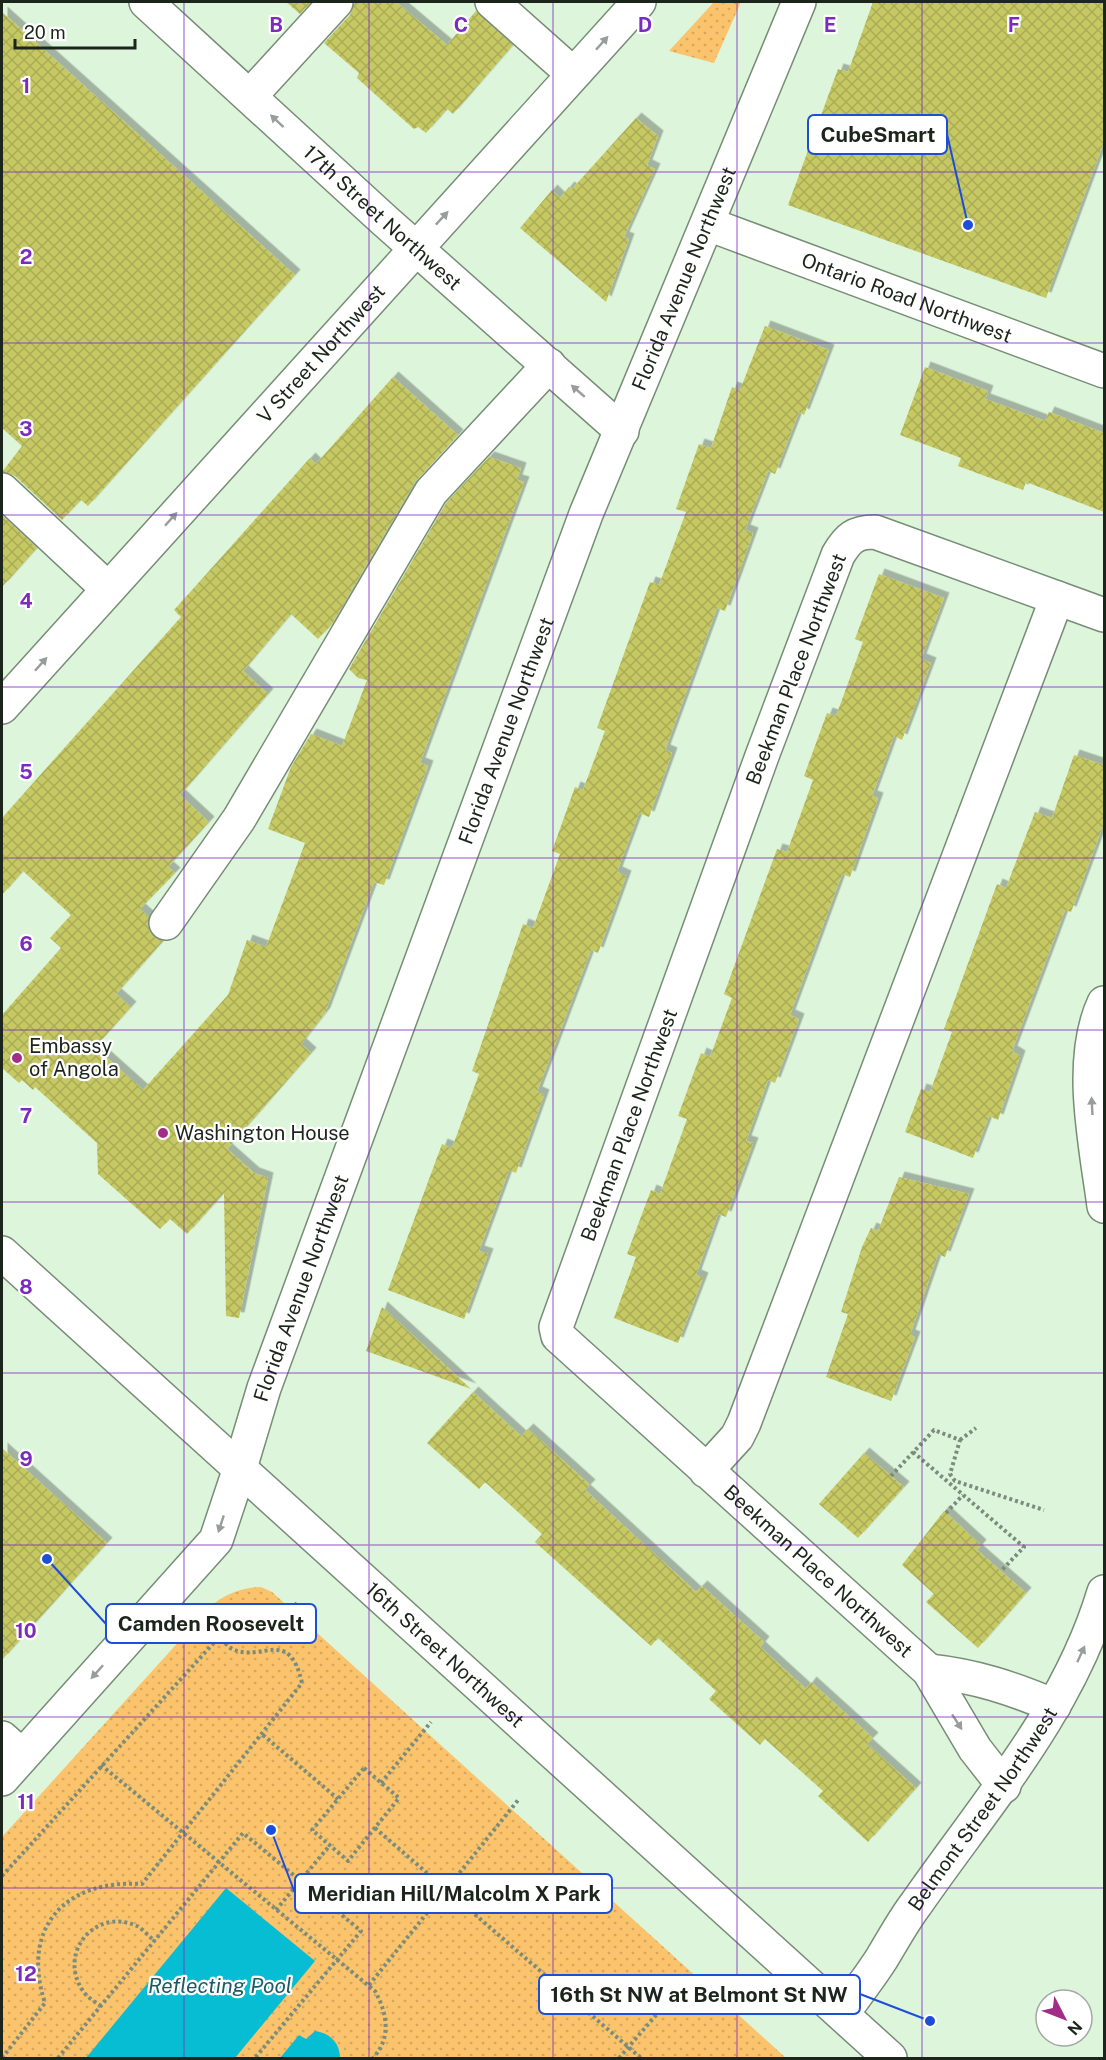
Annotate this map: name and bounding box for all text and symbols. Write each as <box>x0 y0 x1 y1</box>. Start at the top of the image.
scale bar <box>15 12 135 50</box>
text: B <box>269 13 283 37</box>
text: C <box>454 13 468 37</box>
text: D <box>638 13 652 37</box>
text: E <box>824 13 836 37</box>
text: F <box>1008 13 1020 37</box>
text: 20 m <box>24 22 66 43</box>
one-way arrow <box>594 36 608 50</box>
text: 1 <box>22 74 30 98</box>
one-way arrow <box>270 115 285 128</box>
callout: CubeSmart <box>808 115 947 154</box>
text: CubeSmart <box>821 122 936 147</box>
street label: 17th Street Northwest <box>298 140 467 295</box>
street label: Florida Avenue Northwest <box>627 163 741 394</box>
one-way arrow <box>435 211 448 226</box>
text: 2 <box>20 245 32 269</box>
street label: Ontario Road Northwest <box>798 248 1015 348</box>
street label: V Street Northwest <box>252 279 390 428</box>
one-way arrow <box>571 384 586 398</box>
text: 3 <box>19 417 33 441</box>
one-way arrow <box>164 511 178 526</box>
street label: Beekman Place Northwest <box>741 550 851 788</box>
text: 4 <box>19 589 33 613</box>
street label: Florida Avenue Northwest <box>453 614 559 847</box>
one-way arrow <box>34 657 47 672</box>
text: 5 <box>19 760 33 784</box>
text: 6 <box>19 932 33 956</box>
street label: Beekman Place Northwest <box>576 1005 682 1245</box>
place label: Embassy of Angola <box>29 1034 119 1081</box>
marker: Embassy of Angola <box>10 1051 24 1065</box>
one-way arrow <box>1087 1097 1096 1116</box>
text: 7 <box>20 1104 32 1128</box>
place label: Washington House <box>175 1121 350 1145</box>
marker: Washington House <box>156 1126 170 1140</box>
street label: Florida Avenue Northwest <box>249 1171 354 1404</box>
text: 8 <box>19 1275 33 1299</box>
text: 9 <box>19 1447 33 1471</box>
street label: Beekman Place Northwest <box>719 1480 918 1662</box>
one-way arrow <box>216 1515 226 1533</box>
street label: 16th Street Northwest <box>361 1577 529 1732</box>
callout: Camden Roosevelt <box>106 1604 316 1643</box>
text: Camden Roosevelt <box>118 1611 304 1636</box>
text: 10 <box>15 1619 37 1643</box>
one-way arrow <box>1077 1645 1086 1662</box>
one-way arrow <box>90 1665 104 1680</box>
street label: Belmont Street Northwest <box>903 1703 1062 1915</box>
one-way arrow <box>952 1714 963 1730</box>
text: 11 <box>17 1790 35 1814</box>
callout: Meridian Hill/Malcolm X Park <box>295 1874 612 1913</box>
text: Meridian Hill/Malcolm X Park <box>307 1881 601 1906</box>
text: 12 <box>15 1962 37 1986</box>
water label: Reflecting Pool <box>148 1973 292 1998</box>
callout: 16th St NW at Belmont St NW <box>539 1975 860 2014</box>
text: 16th St NW at Belmont St NW <box>550 1982 848 2007</box>
north arrow <box>1034 1988 1094 2048</box>
text: N <box>1064 2017 1086 2039</box>

